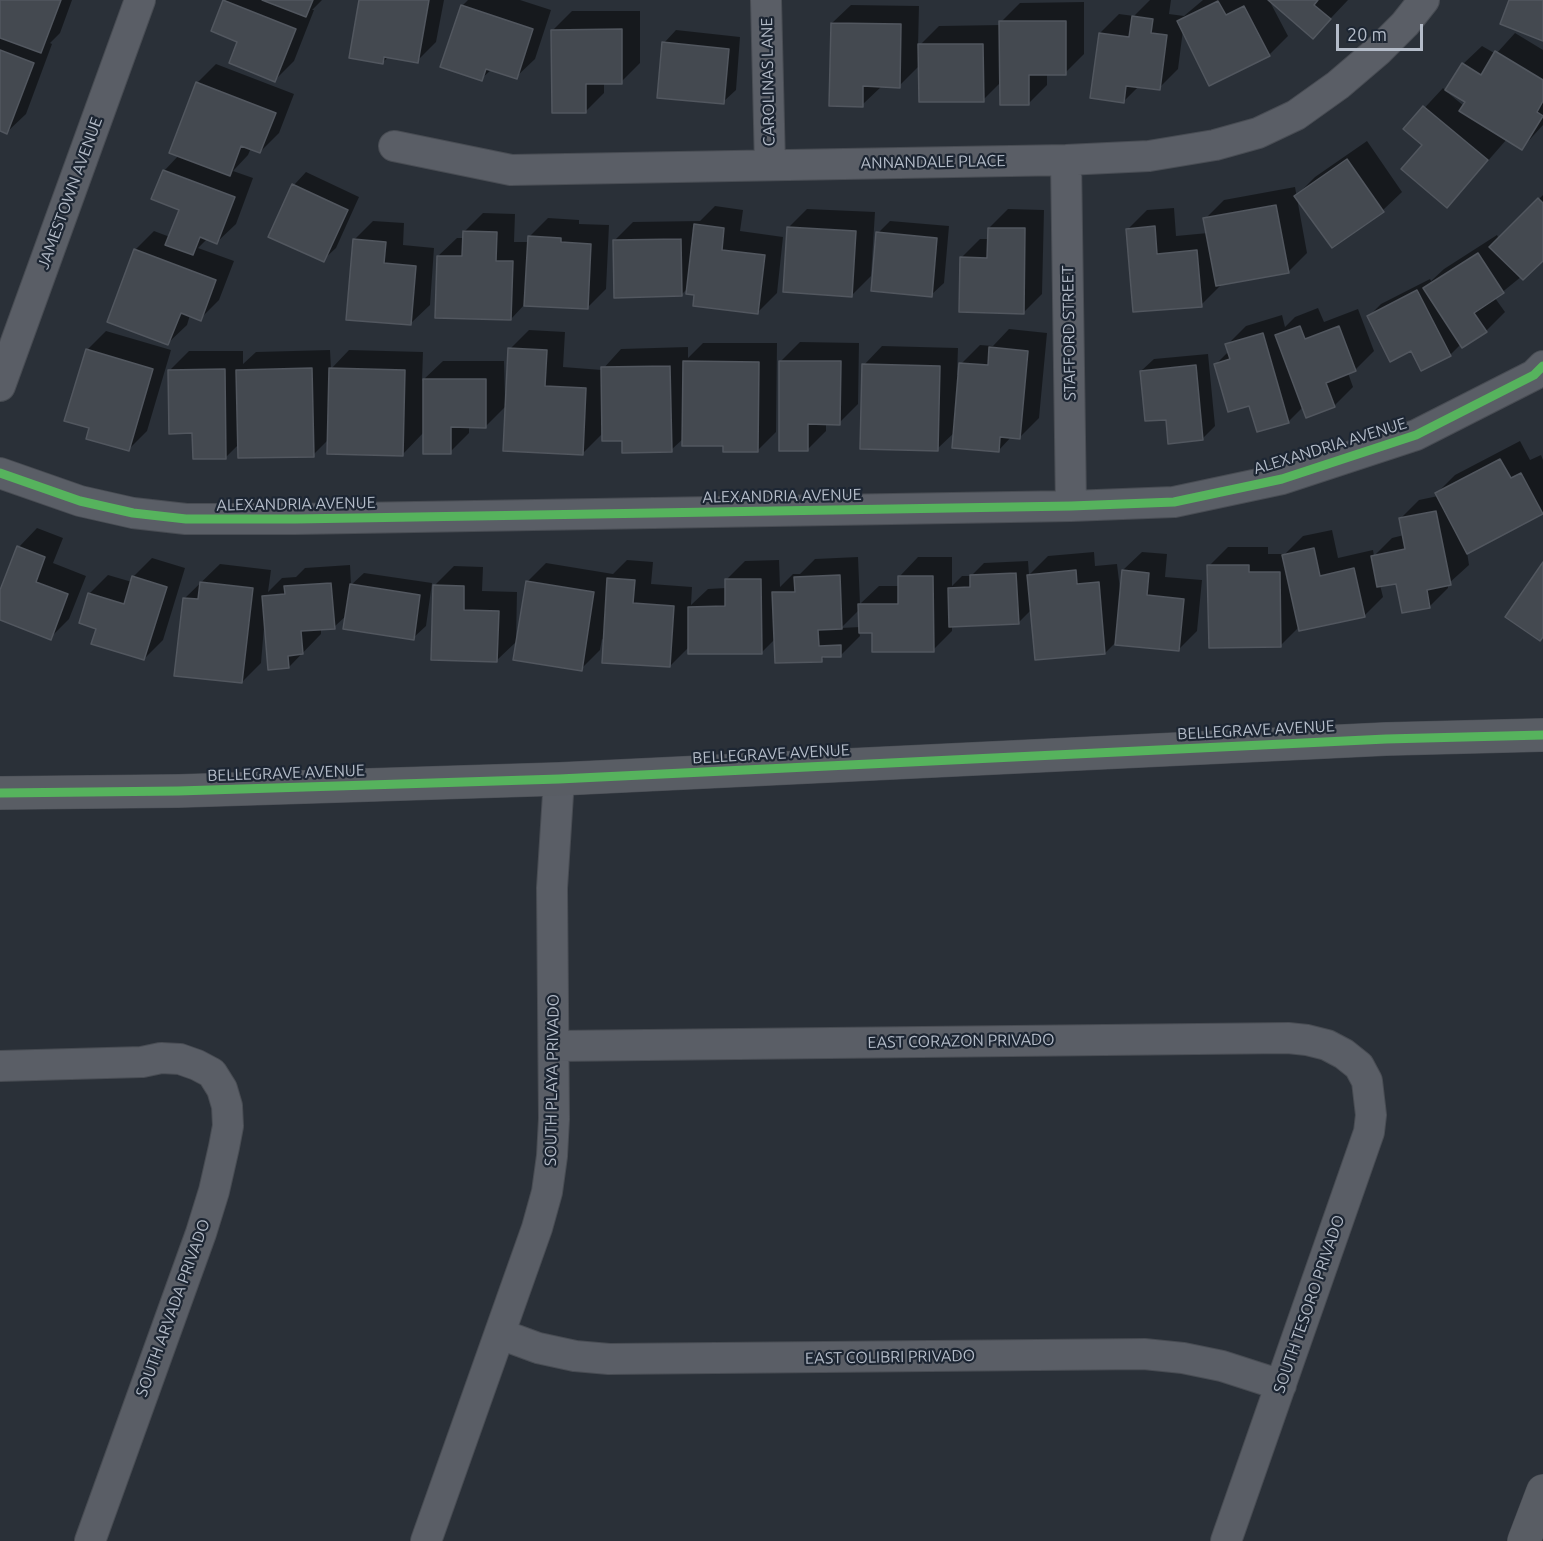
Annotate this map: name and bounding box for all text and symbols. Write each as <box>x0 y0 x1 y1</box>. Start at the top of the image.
scale bar <box>1339 12 1426 50</box>
street label: CAROLINAS LANE <box>757 17 779 147</box>
text: 20 m <box>1347 24 1387 44</box>
street label: JAMESTOWN AVENUE <box>34 114 106 272</box>
street label: ANNANDALE PLACE <box>861 151 1005 173</box>
street label: STAFFORD STREET <box>1058 265 1080 401</box>
street label: ALEXANDRIA AVENUE <box>1251 414 1409 478</box>
street label: ALEXANDRIA AVENUE <box>702 485 862 507</box>
street label: ALEXANDRIA AVENUE <box>216 493 376 515</box>
street label: BELLEGRAVE AVENUE <box>1177 716 1335 744</box>
street label: BELLEGRAVE AVENUE <box>692 740 850 768</box>
street label: BELLEGRAVE AVENUE <box>207 761 365 785</box>
street label: SOUTH PLAYA PRIVADO <box>541 994 563 1166</box>
street label: EAST CORAZON PRIVADO <box>867 1030 1055 1052</box>
street label: SOUTH TESORO PRIVADO <box>1269 1212 1349 1396</box>
street label: SOUTH ARVADA PRIVADO <box>132 1216 214 1400</box>
street label: EAST COLIBRI PRIVADO <box>805 1346 975 1368</box>

